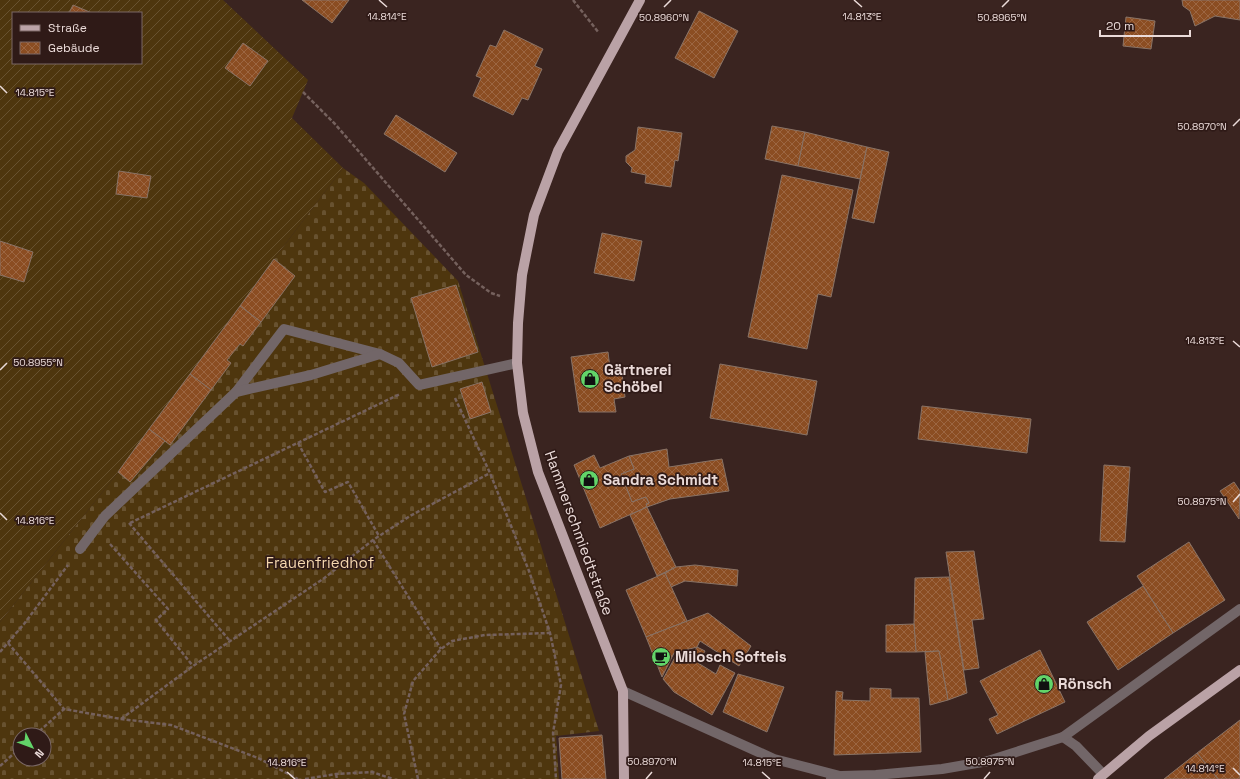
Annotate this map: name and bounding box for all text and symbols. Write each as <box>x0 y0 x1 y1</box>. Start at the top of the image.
text: 14.814°E <box>367 10 407 23</box>
text: 14.813°E <box>843 10 882 23</box>
text: 50.8960°N <box>639 11 689 24</box>
text: 50.8965°N <box>977 11 1027 24</box>
legend <box>12 12 142 64</box>
scale bar <box>1100 12 1190 38</box>
text: 20 m <box>1106 18 1134 34</box>
text: Straße <box>48 20 87 36</box>
text: Gebäude <box>48 40 100 56</box>
text: 14.815°E <box>16 86 55 99</box>
text: 50.8970°N <box>1177 120 1227 133</box>
text: 14.813°E <box>1186 334 1225 347</box>
text: 50.8955°N <box>13 356 63 369</box>
place label: Gärtnerei Schöbel <box>604 360 672 396</box>
shop icon: Gärtnerei Schöbel <box>579 368 601 390</box>
street label: Hammerschmiedtstraße <box>541 448 618 618</box>
shop icon: Sandra Schmidt <box>578 469 600 491</box>
place label: Sandra Schmidt <box>603 470 718 489</box>
text: 50.8975°N <box>1177 495 1227 508</box>
text: 14.816°E <box>16 514 55 527</box>
park label: Frauenfriedhof <box>266 553 375 572</box>
cafe icon: Milosch Softeis <box>650 646 672 668</box>
place label: Milosch Softeis <box>675 647 787 666</box>
shop icon: Rönsch <box>1033 673 1055 695</box>
place label: Rönsch <box>1058 674 1112 693</box>
north arrow <box>12 727 52 767</box>
text: N <box>32 746 47 761</box>
text: 50.8970°N <box>627 755 677 768</box>
text: 50.8975°N <box>965 755 1015 768</box>
text: 14.816°E <box>268 756 307 769</box>
text: 14.815°E <box>743 756 782 769</box>
text: 14.814°E <box>1185 762 1225 775</box>

